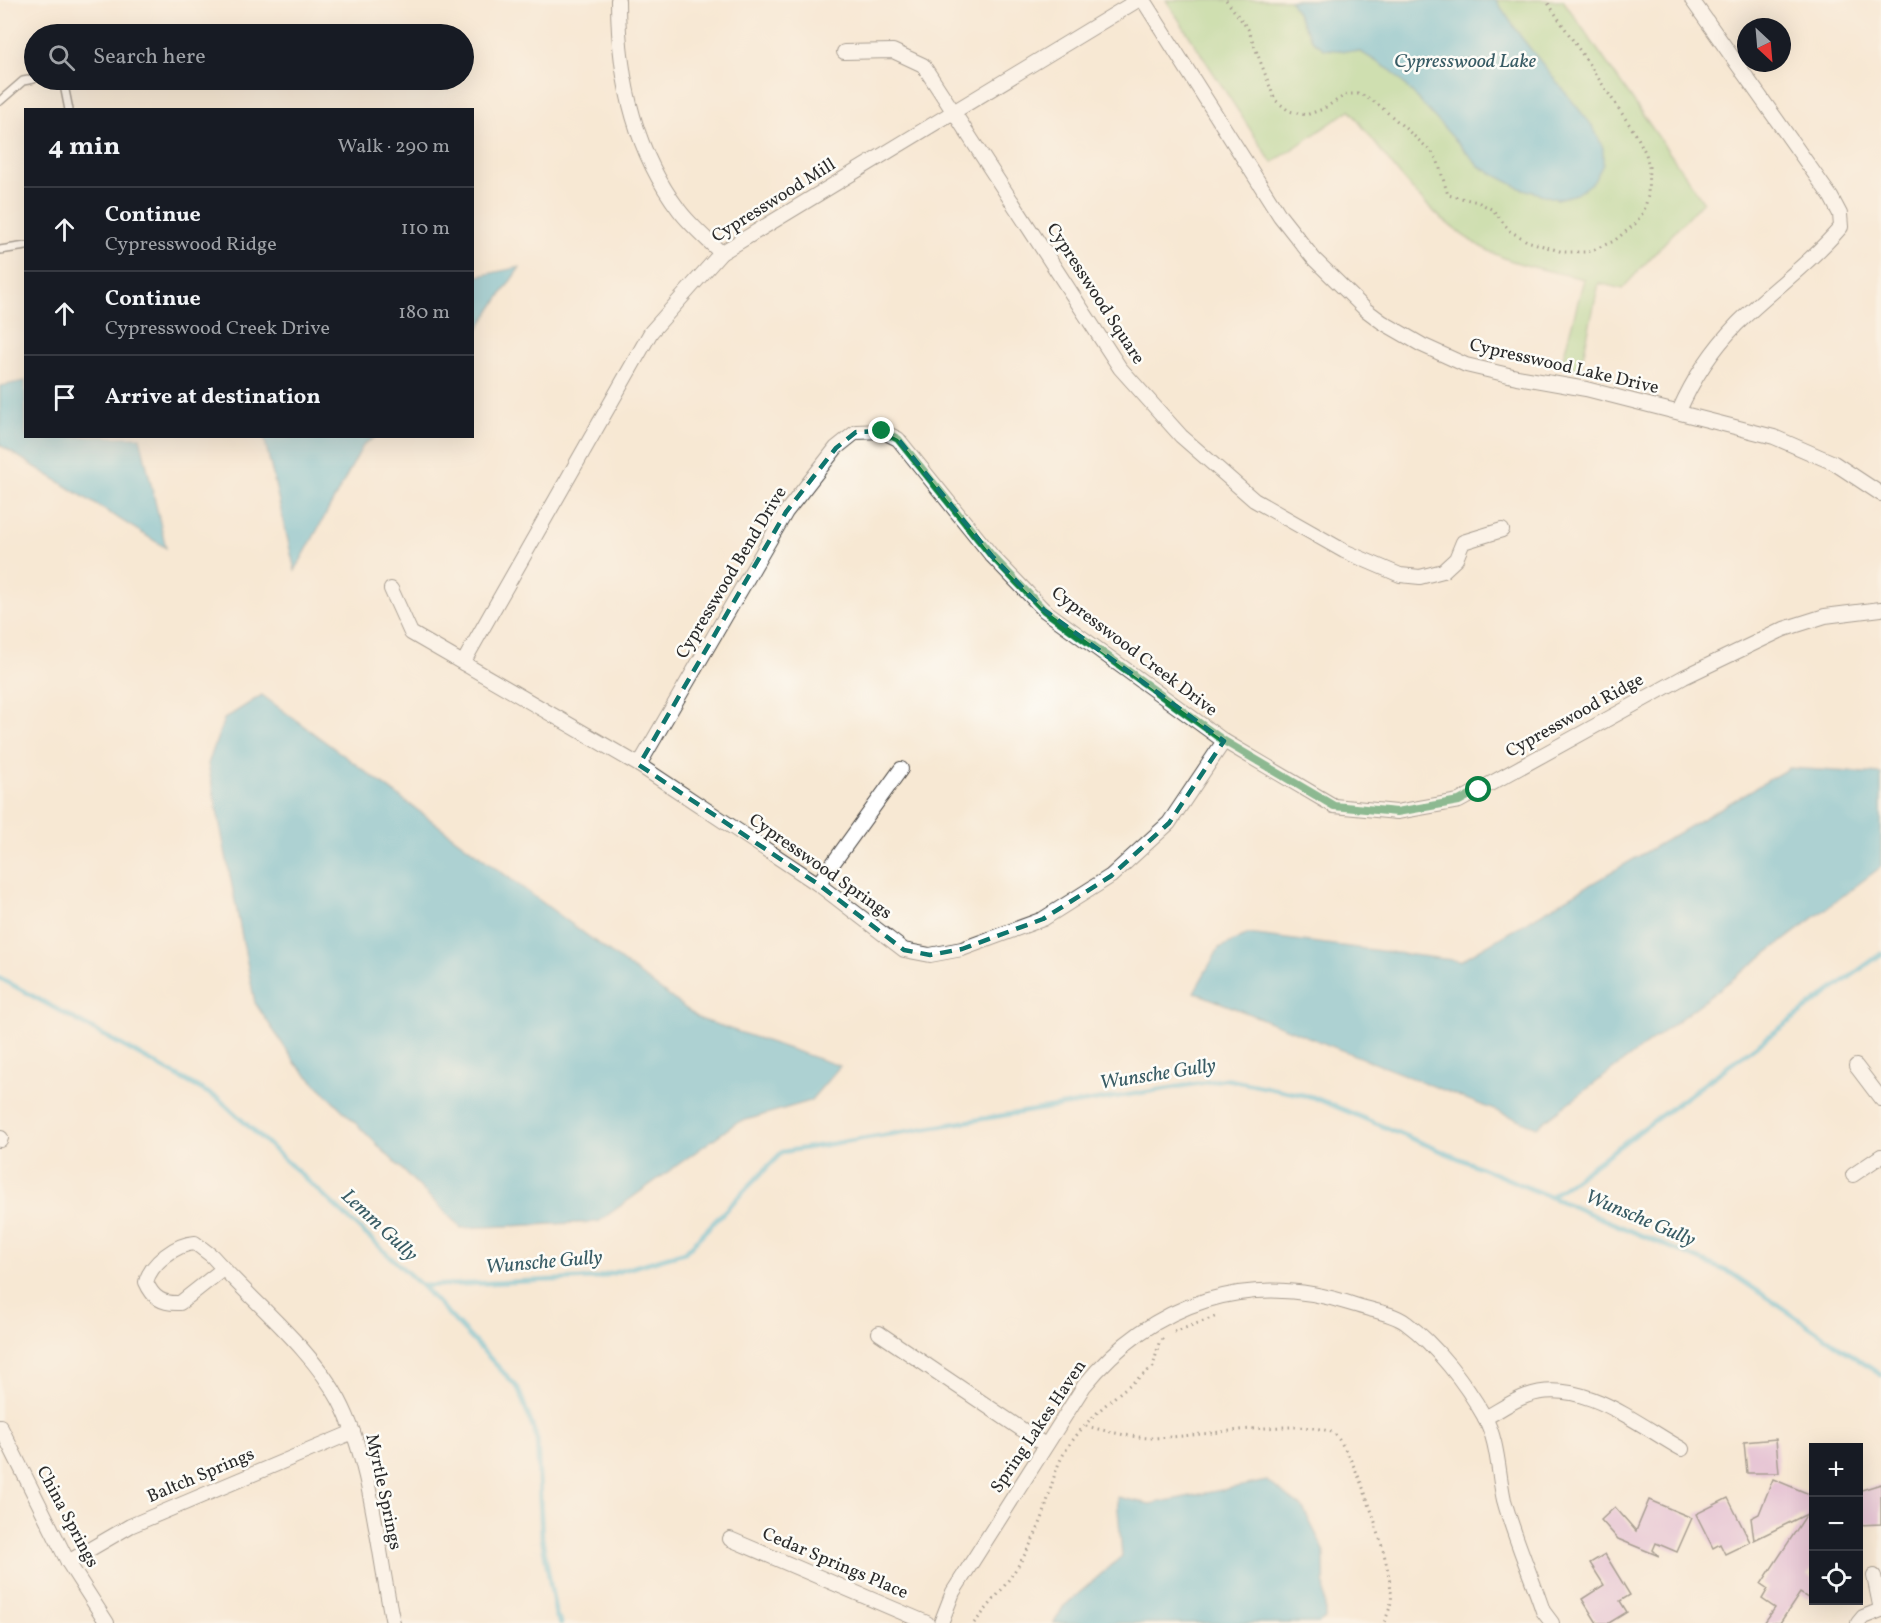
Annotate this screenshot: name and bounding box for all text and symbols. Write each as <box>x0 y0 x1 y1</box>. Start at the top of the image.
north arrow <box>1737 18 1791 72</box>
search box <box>24 24 474 90</box>
icon: search <box>45 41 78 74</box>
text: Search here <box>93 42 206 73</box>
water label: Cypresswood Lake <box>1394 48 1537 76</box>
text: 4 min <box>48 129 120 165</box>
text: Walk · 290 m <box>338 133 450 161</box>
street label: Cypresswood Mill <box>707 153 841 249</box>
text: Continue <box>105 200 201 231</box>
icon: ahead <box>48 213 81 246</box>
text: 110 m <box>401 215 450 243</box>
street label: Cypresswood Square <box>1040 218 1150 370</box>
text: Cypresswood Ridge <box>105 231 277 259</box>
text: Continue <box>105 284 201 315</box>
icon: ahead <box>48 297 81 330</box>
text: 180 m <box>398 299 450 327</box>
text: Cypresswood Creek Drive <box>105 315 330 343</box>
street label: Cypresswood Lake Drive <box>1467 333 1661 401</box>
icon: arrive <box>48 381 81 414</box>
text: Arrive at destination <box>105 382 321 413</box>
route end <box>868 417 894 443</box>
street label: Cypresswood Bend Drive <box>671 482 793 664</box>
street label: Cypresswood Creek Drive <box>1046 581 1222 723</box>
street label: Cypresswood Ridge <box>1501 668 1649 764</box>
route start <box>1465 776 1491 802</box>
street label: Cypresswood Springs <box>743 808 897 926</box>
water label: Wunsche Gully <box>1098 1052 1218 1098</box>
water label: Lemm Gully <box>334 1183 424 1269</box>
water label: Wunsche Gully <box>1580 1183 1700 1255</box>
water label: Wunsche Gully <box>484 1244 604 1282</box>
street label: Spring Lakes Haven <box>985 1355 1093 1499</box>
street label: Myrtle Springs <box>359 1432 407 1552</box>
street label: Baltch Springs <box>143 1442 259 1510</box>
map controls <box>1809 1443 1863 1605</box>
button: + <box>1809 1443 1863 1497</box>
street label: China Springs <box>30 1462 104 1572</box>
button: − <box>1809 1497 1863 1551</box>
street label: Cedar Springs Place <box>758 1522 912 1606</box>
button: locate <box>1809 1551 1863 1605</box>

